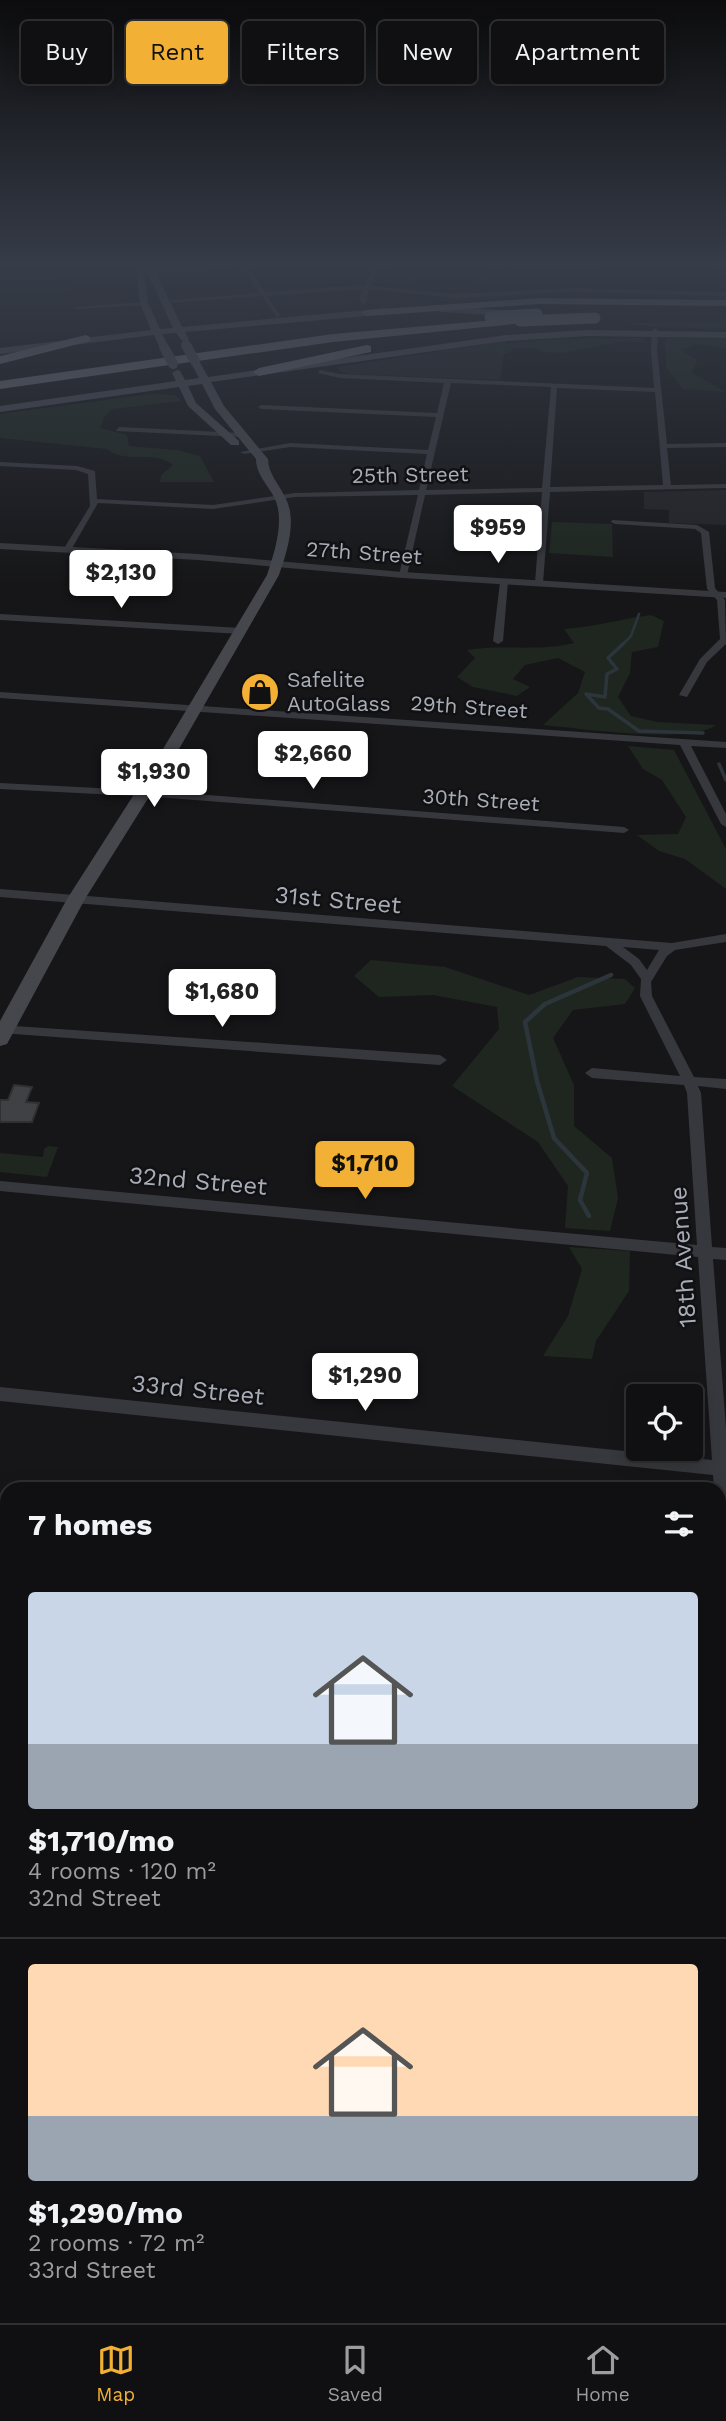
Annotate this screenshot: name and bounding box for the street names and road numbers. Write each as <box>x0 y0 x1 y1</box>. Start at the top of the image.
street label: 25th Street <box>351 461 469 488</box>
street label: 27th Street <box>305 536 423 569</box>
street label: 29th Street <box>410 690 529 723</box>
street label: 30th Street <box>422 783 541 816</box>
street label: 31st Street <box>274 881 402 919</box>
street label: 32nd Street <box>128 1161 268 1201</box>
street label: 18th Avenue <box>664 1186 702 1328</box>
street label: 33rd Street <box>130 1369 266 1411</box>

